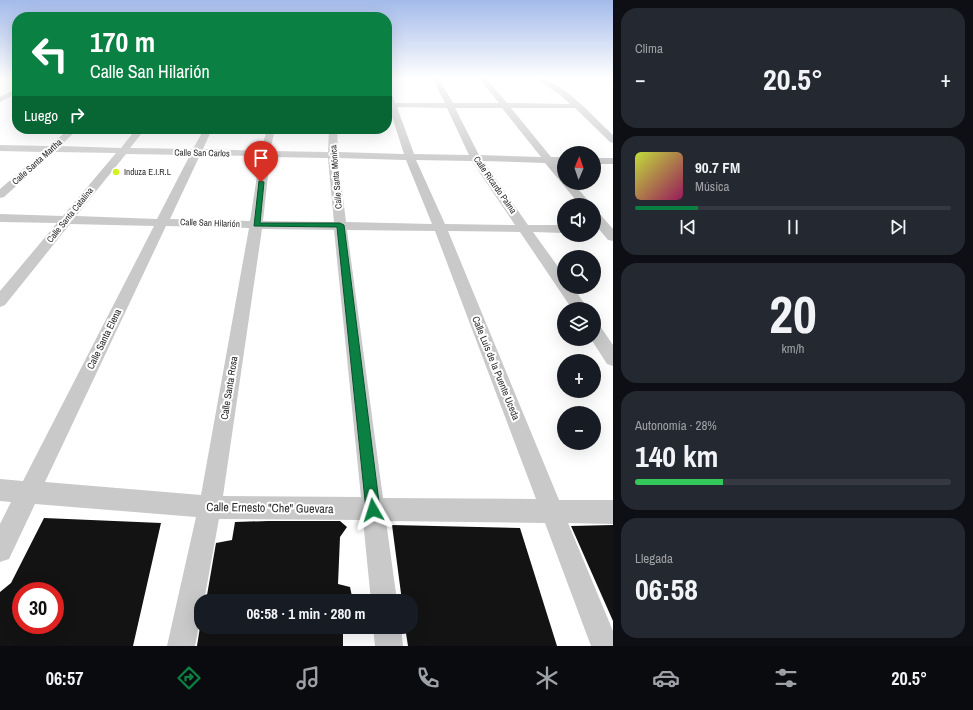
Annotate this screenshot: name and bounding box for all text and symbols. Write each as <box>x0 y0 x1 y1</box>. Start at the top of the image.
text: 170 m <box>90 23 155 61</box>
icon: left <box>24 28 76 80</box>
text: Clima <box>635 40 663 57</box>
text: Calle San Hilarión <box>90 59 210 84</box>
text: 20.5° <box>763 59 823 99</box>
text: − <box>635 64 646 94</box>
text: + <box>940 64 951 94</box>
icon: right <box>66 104 88 126</box>
text: Luego <box>24 105 58 126</box>
street label: Calle Santa Martha <box>10 136 64 188</box>
pin <box>244 141 278 182</box>
street label: Calle Santa Mónica <box>327 144 345 210</box>
north arrow <box>557 146 601 190</box>
map controls <box>557 146 601 450</box>
street label: Calle San Carlos <box>174 147 230 159</box>
icon: arrive <box>250 147 272 169</box>
street label: Calle Ricardo Palma <box>471 154 519 216</box>
text: 90.7 FM <box>695 157 740 178</box>
place label: Induza E.I.R.L <box>124 166 171 178</box>
marker: Induza E.I.R.L <box>111 167 121 177</box>
text: Música <box>695 178 729 195</box>
street label: Calle Santa Catalina <box>44 185 96 245</box>
button: sound <box>557 198 601 242</box>
street label: Calle San Hilarión <box>180 216 240 230</box>
icon: previous <box>677 216 699 238</box>
icon: pause <box>782 216 804 238</box>
icon: next <box>887 216 909 238</box>
button: search <box>557 250 601 294</box>
text: 20 <box>769 279 817 349</box>
button: layers <box>557 302 601 346</box>
street label: Calle Santa Elena <box>84 306 124 371</box>
street label: Calle Luis de la Puente Uceda <box>469 314 523 422</box>
text: km/h <box>781 340 805 357</box>
button: + <box>557 354 601 398</box>
street label: Calle Santa Rosa <box>218 355 240 421</box>
button: − <box>557 406 601 450</box>
text: Autonomía · 28% <box>635 417 717 434</box>
text: 140 km <box>635 436 718 476</box>
position arrow <box>352 489 394 531</box>
street label: Calle Ernesto "Che" Guevara <box>206 499 334 517</box>
text: Llegada <box>635 550 673 567</box>
text: 06:58 <box>635 569 698 609</box>
speed limit sign: 30 <box>12 582 64 634</box>
text: 06:58 · 1 min · 280 m <box>247 603 365 624</box>
icon: directions <box>175 664 203 692</box>
icon: music <box>294 664 322 692</box>
icon: phone <box>414 664 442 692</box>
icon: climate <box>533 664 561 692</box>
icon: car <box>652 664 680 692</box>
icon: filters <box>772 664 800 692</box>
text: 06:57 <box>46 666 83 691</box>
text: 20.5° <box>891 666 927 691</box>

